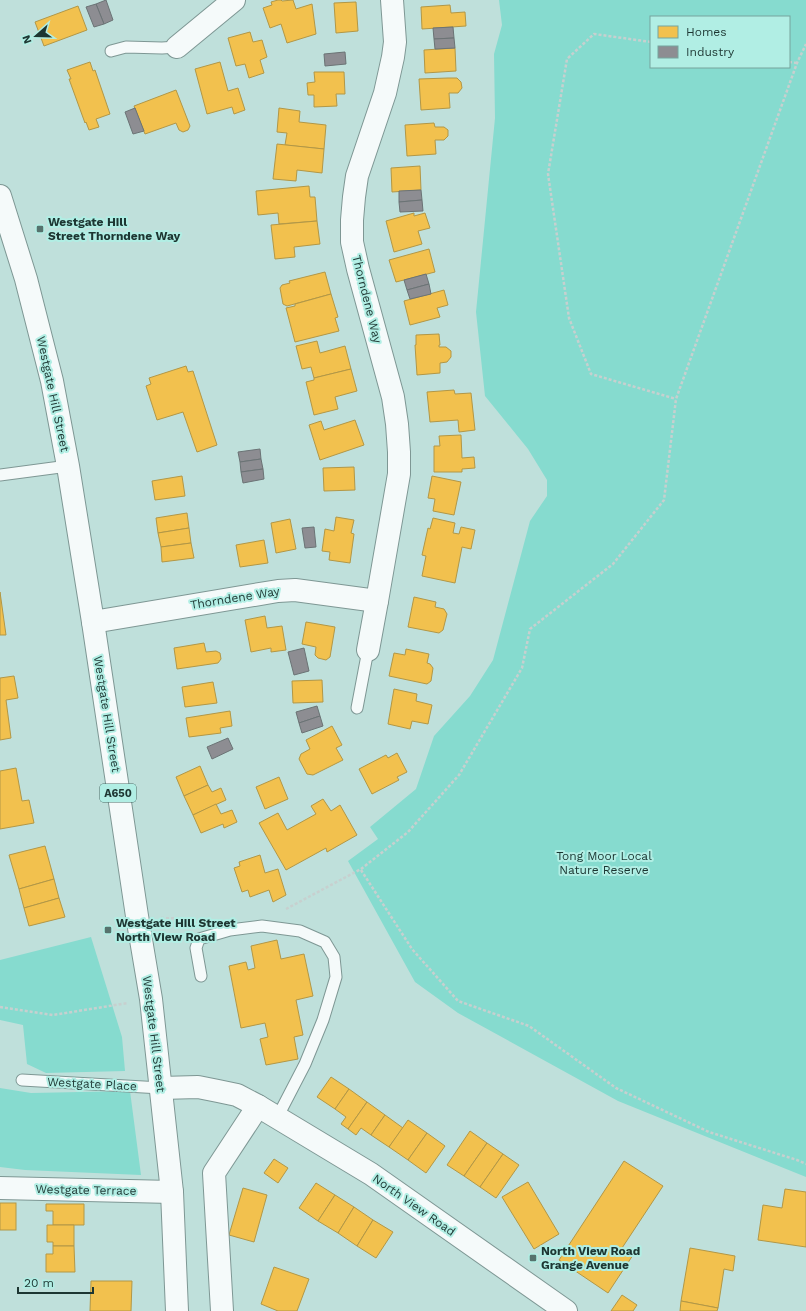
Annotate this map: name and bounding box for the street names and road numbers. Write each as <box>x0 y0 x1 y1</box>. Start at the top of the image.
street label: Thorndene Way <box>349 254 385 345</box>
street label: Westgate Hill Street <box>34 335 72 453</box>
street label: Thorndene Way <box>189 584 281 612</box>
street label: Westgate Hill Street <box>91 655 123 773</box>
road number: A650 <box>100 784 136 802</box>
street label: Westgate Hill Street <box>140 975 168 1093</box>
street label: Westgate Place <box>47 1075 137 1093</box>
street label: North View Road <box>370 1171 458 1239</box>
street label: Westgate Terrace <box>35 1182 137 1198</box>

